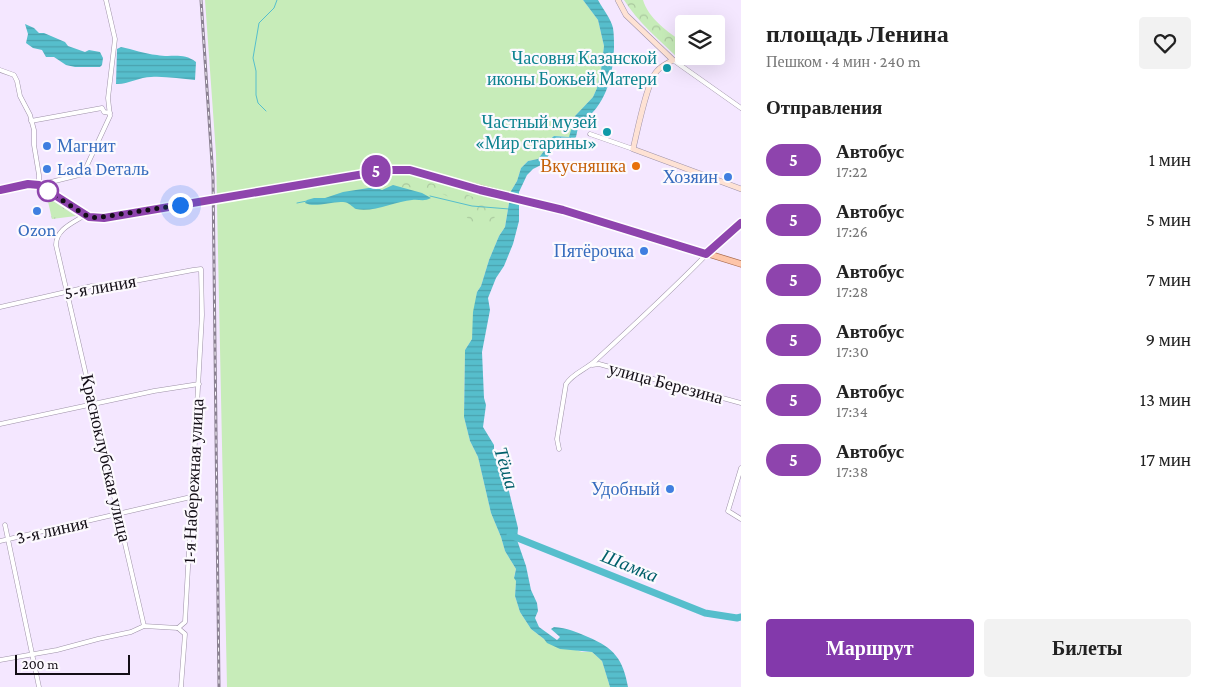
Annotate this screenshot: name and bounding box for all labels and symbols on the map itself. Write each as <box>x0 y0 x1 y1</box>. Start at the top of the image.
place label: Часовня Казанской иконы Божьей Матери <box>487 48 657 89</box>
marker: Часовня Казанской иконы Божьей Матери <box>661 62 673 74</box>
place label: Частный музей «Мир старины» <box>475 112 597 153</box>
marker: Частный музей «Мир старины» <box>601 126 613 138</box>
place label: Магнит <box>57 136 116 156</box>
marker: Магнит <box>41 140 53 152</box>
line badge: 5 <box>360 155 392 187</box>
place label: Вкусняшка <box>540 156 626 176</box>
place label: Lada Dеталь <box>57 159 149 179</box>
marker: Вкусняшка <box>630 160 642 172</box>
marker: Lada Dеталь <box>41 163 53 175</box>
place label: Хозяин <box>662 167 718 187</box>
marker: Хозяин <box>722 171 734 183</box>
unlabelled marker <box>37 180 59 202</box>
your location <box>168 193 193 218</box>
marker: Ozon <box>31 205 43 217</box>
place label: Ozon <box>18 220 56 240</box>
place label: Пятёрочка <box>554 241 634 261</box>
marker: Пятёрочка <box>638 245 650 257</box>
street label: 5-я линия <box>62 271 138 303</box>
street label: улица Березина <box>607 358 725 408</box>
street label: Красноклубская улица <box>77 372 135 544</box>
street label: 1-я Набережная улица <box>179 398 207 564</box>
water label: Тёша <box>490 445 523 492</box>
place label: Удобный <box>591 479 660 499</box>
marker: Удобный <box>664 483 676 495</box>
street label: 3-я линия <box>14 512 90 548</box>
water label: Шамка <box>597 544 661 586</box>
scale bar <box>15 652 130 675</box>

